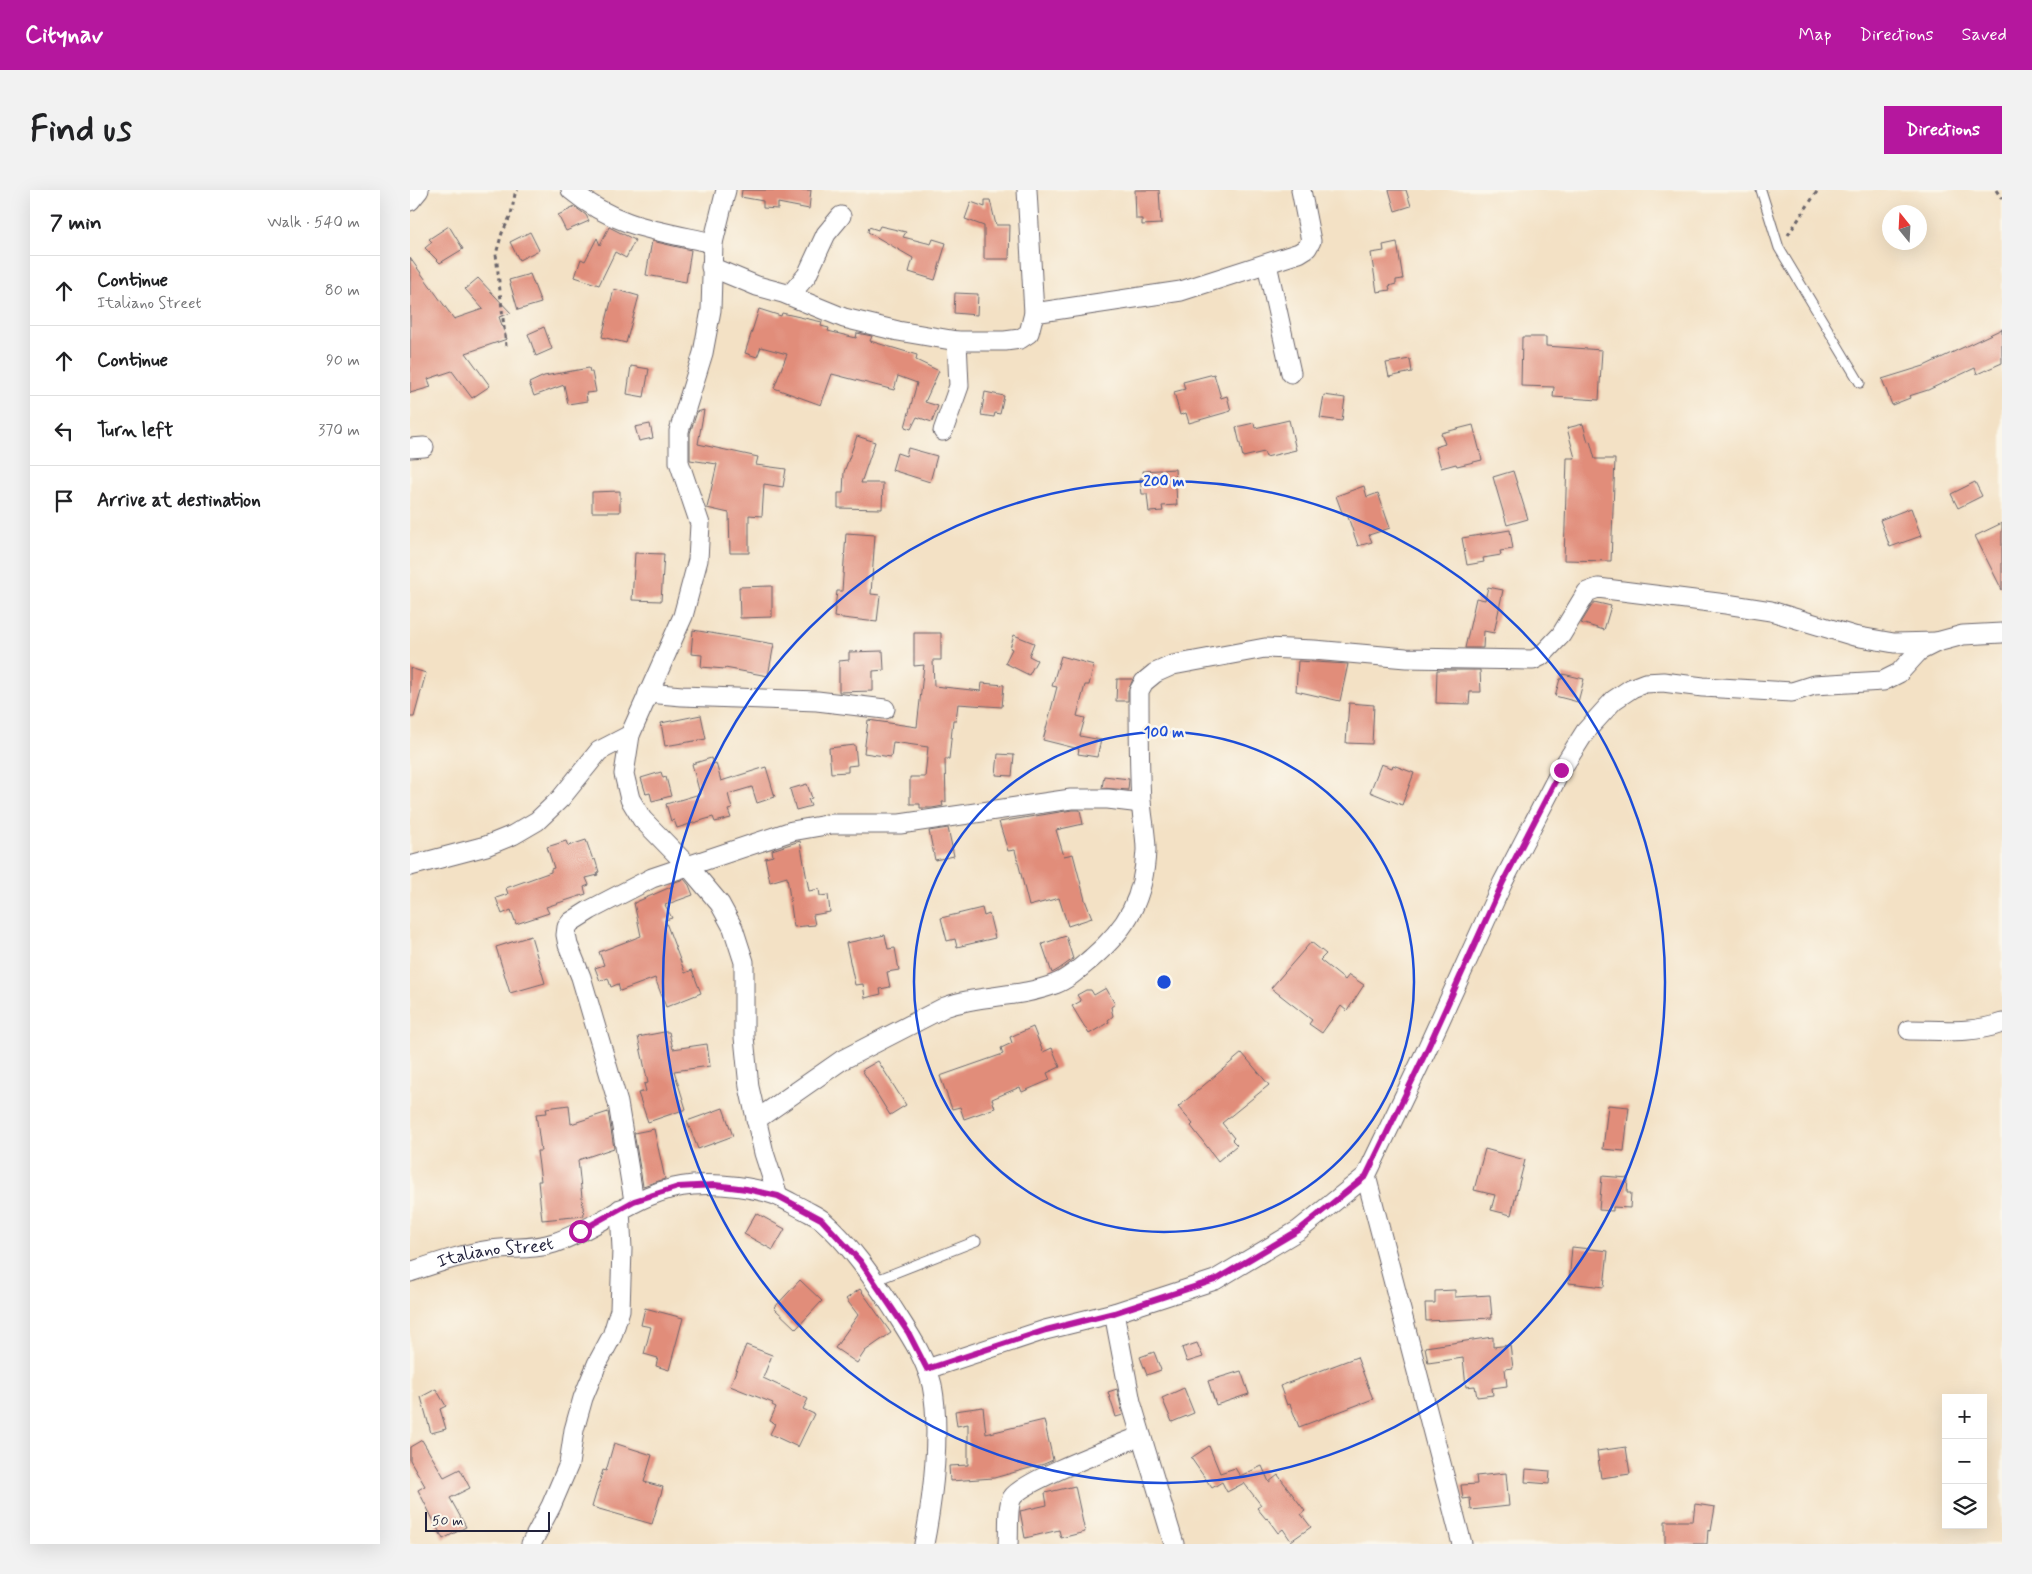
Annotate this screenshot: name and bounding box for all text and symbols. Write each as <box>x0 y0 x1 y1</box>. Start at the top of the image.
text: Citynav <box>25 20 103 51</box>
text: Map <box>1799 23 1832 47</box>
text: Directions <box>1860 23 1934 47</box>
text: Saved <box>1962 23 2007 47</box>
button: Directions <box>1884 106 2002 154</box>
text: Find us <box>30 107 132 153</box>
north arrow <box>1882 205 1927 250</box>
text: 7 min <box>50 209 102 237</box>
text: Walk · 540 m <box>267 212 360 233</box>
text: Continue <box>97 268 168 293</box>
icon: ahead <box>50 277 78 305</box>
text: 80 m <box>325 280 360 301</box>
text: Italiano Street <box>97 293 201 314</box>
icon: ahead <box>50 347 78 375</box>
text: Continue <box>97 348 168 373</box>
text: 90 m <box>326 350 360 371</box>
icon: left <box>50 417 78 445</box>
text: Turn left <box>97 418 173 443</box>
text: 370 m <box>318 420 360 441</box>
text: 200 m <box>1144 472 1185 492</box>
icon: arrive <box>50 487 78 515</box>
text: Arrive at destination <box>97 488 261 513</box>
text: 100 m <box>1144 723 1184 743</box>
route end <box>1550 759 1573 782</box>
centre of rings <box>1155 973 1173 991</box>
route start <box>569 1220 592 1243</box>
street label: Italiano Street <box>434 1232 557 1274</box>
map controls <box>1942 1394 1987 1529</box>
button: + <box>1942 1394 1987 1439</box>
button: − <box>1942 1439 1987 1484</box>
button: layers <box>1942 1484 1987 1529</box>
scale bar <box>425 1509 550 1532</box>
text: 50 m <box>432 1512 463 1530</box>

